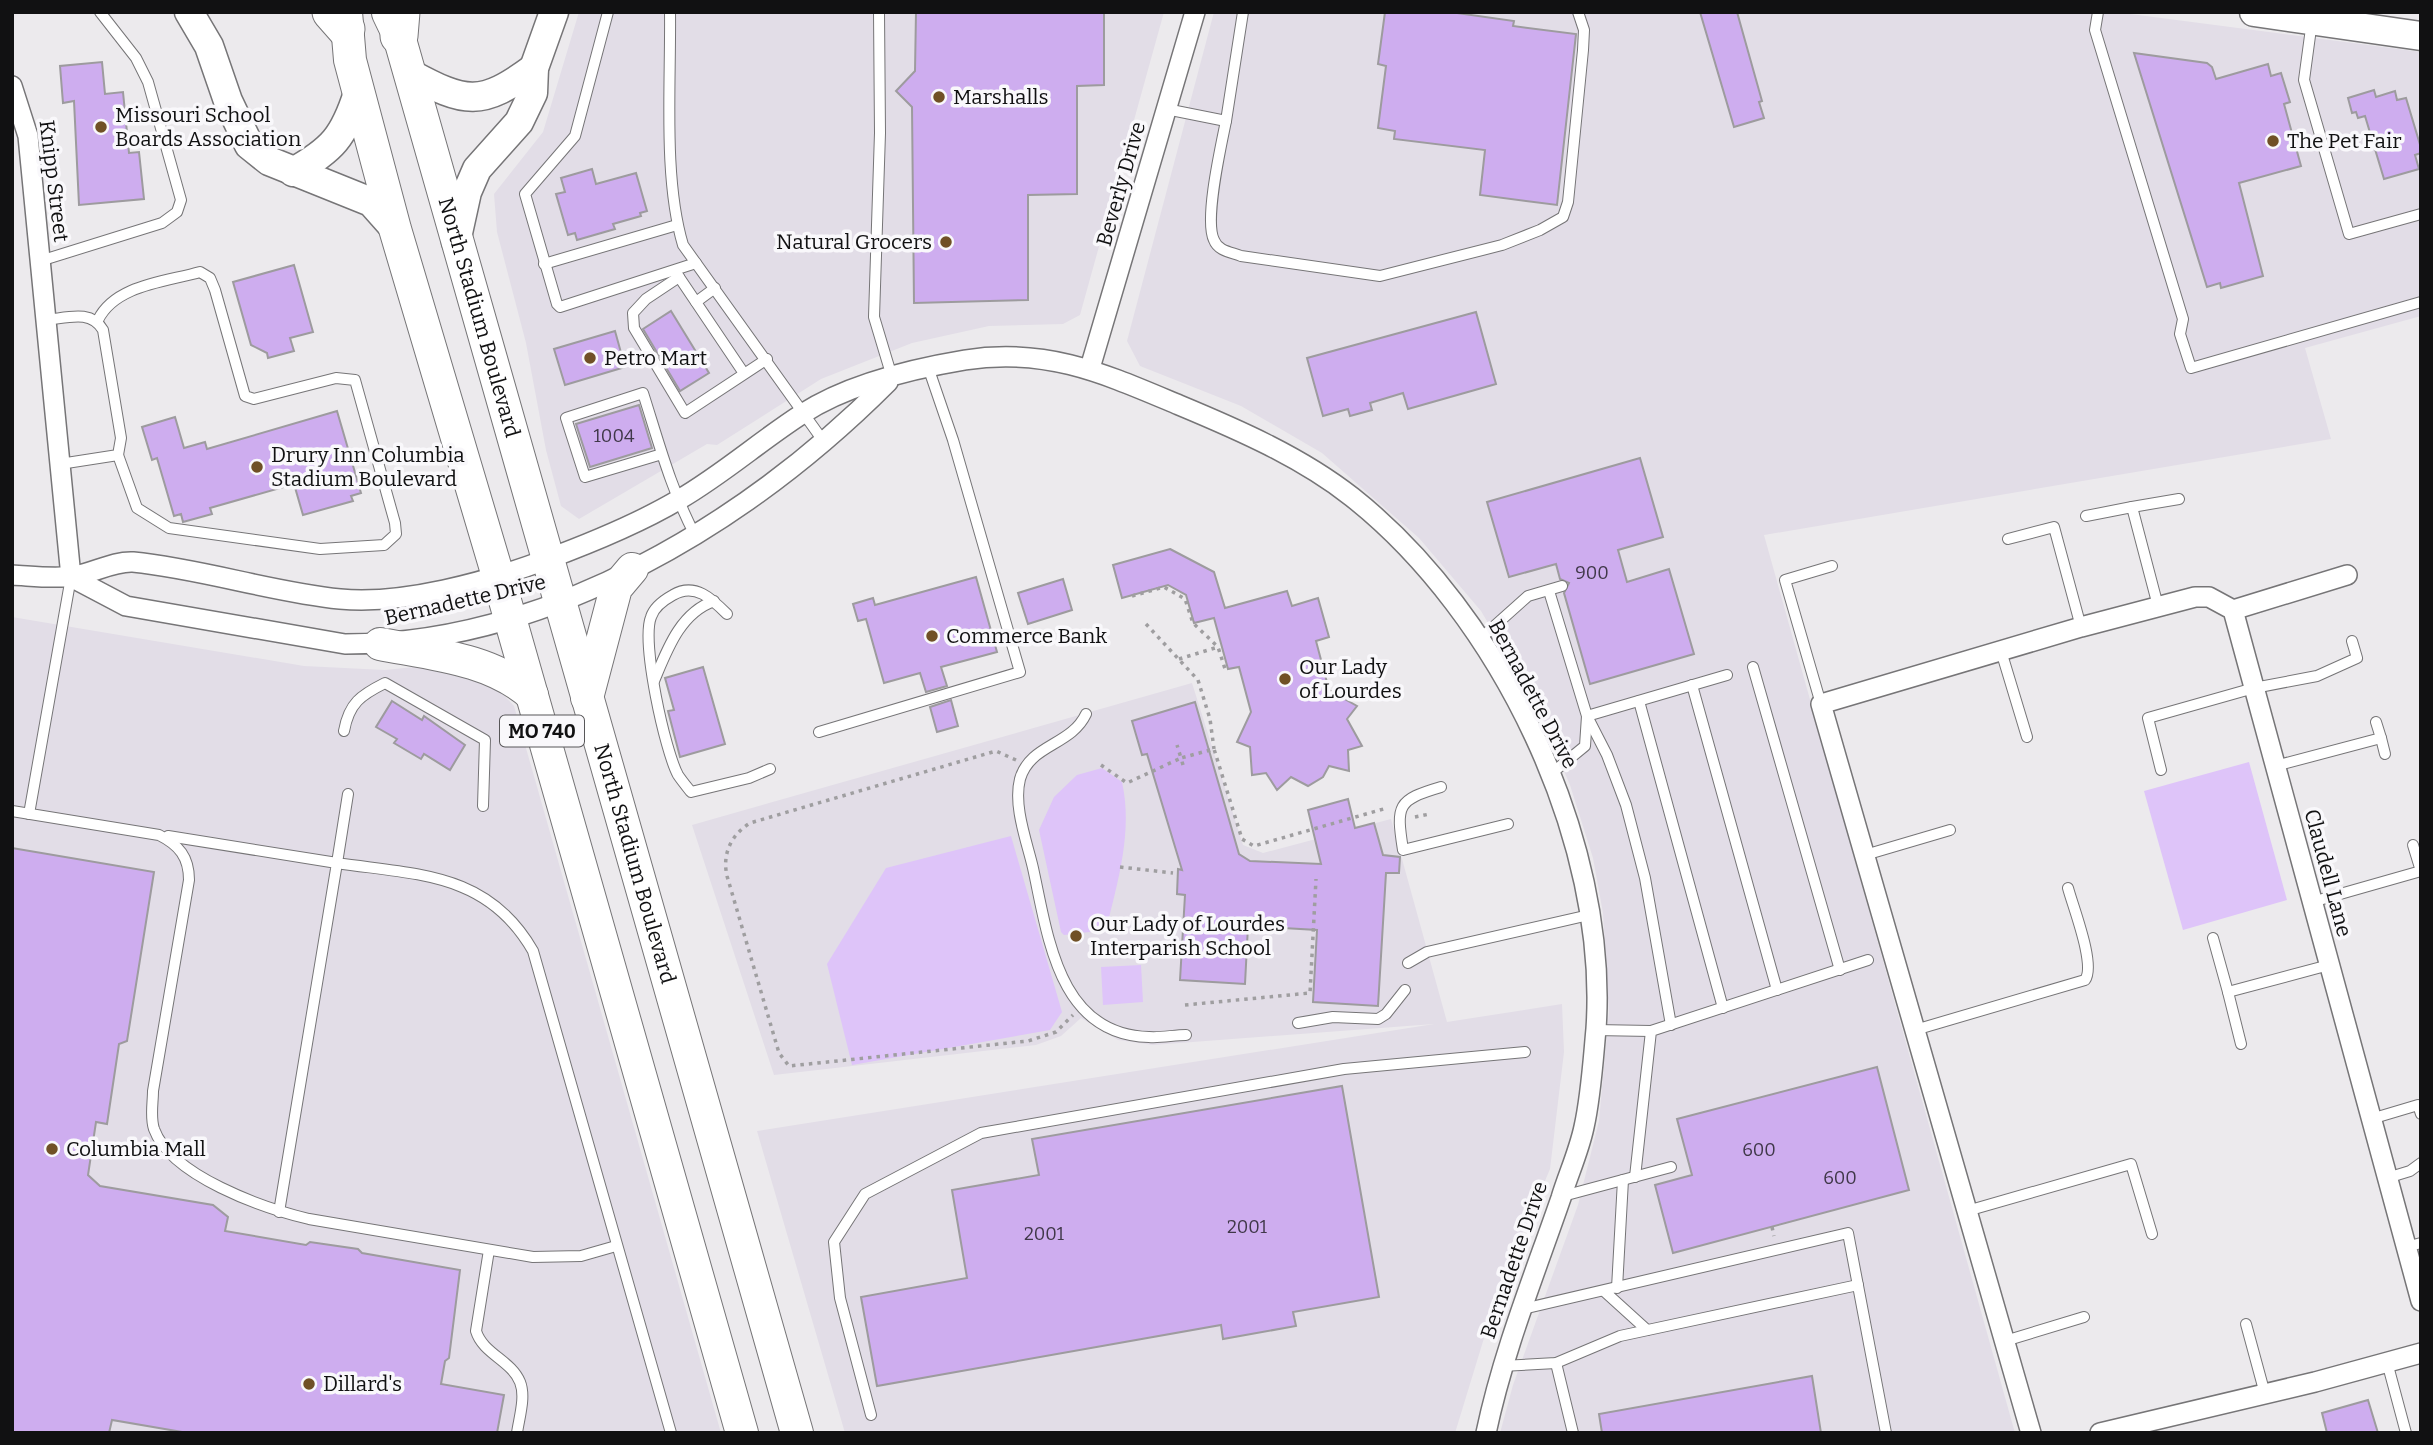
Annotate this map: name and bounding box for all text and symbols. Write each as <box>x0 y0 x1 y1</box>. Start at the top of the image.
place label: Marshalls <box>953 84 1049 110</box>
marker: Marshalls <box>931 89 947 105</box>
place label: Missouri School Boards Association <box>115 102 301 152</box>
street label: Knipp Street <box>34 119 74 244</box>
marker: Missouri School Boards Association <box>93 119 109 135</box>
street label: Beverly Drive <box>1091 119 1151 249</box>
place label: The Pet Fair <box>2287 128 2401 154</box>
marker: The Pet Fair <box>2265 133 2281 149</box>
street label: North Stadium Boulevard <box>433 194 526 440</box>
place label: Natural Grocers <box>776 229 932 255</box>
marker: Natural Grocers <box>938 234 954 250</box>
place label: Petro Mart <box>604 345 707 371</box>
marker: Petro Mart <box>582 350 598 366</box>
house number: 1004 <box>594 425 635 447</box>
place label: Drury Inn Columbia Stadium Boulevard <box>271 442 465 492</box>
marker: Drury Inn Columbia Stadium Boulevard <box>249 459 265 475</box>
house number: 900 <box>1575 562 1609 584</box>
street label: Bernadette Drive <box>382 569 548 631</box>
street label: Bernadette Drive <box>1483 615 1583 773</box>
place label: Commerce Bank <box>946 623 1107 649</box>
marker: Commerce Bank <box>924 628 940 644</box>
place label: Our Lady of Lourdes <box>1299 654 1402 704</box>
marker: Our Lady of Lourdes <box>1277 671 1293 687</box>
road number: MO 740 <box>500 716 584 746</box>
street label: North Stadium Boulevard <box>588 740 681 987</box>
street label: Claudell Lane <box>2298 806 2358 940</box>
place label: Our Lady of Lourdes Interparish School <box>1090 911 1285 961</box>
marker: Our Lady of Lourdes Interparish School <box>1068 928 1084 944</box>
place label: Columbia Mall <box>66 1136 206 1162</box>
house number: 600 <box>1742 1139 1776 1161</box>
marker: Columbia Mall <box>44 1141 60 1157</box>
house number: 600 <box>1823 1167 1857 1189</box>
street label: Bernadette Drive <box>1475 1178 1553 1342</box>
house number: 2001 <box>1227 1216 1268 1238</box>
house number: 2001 <box>1024 1223 1065 1245</box>
place label: Dillard's <box>323 1371 402 1397</box>
marker: Dillard's <box>301 1376 317 1392</box>

